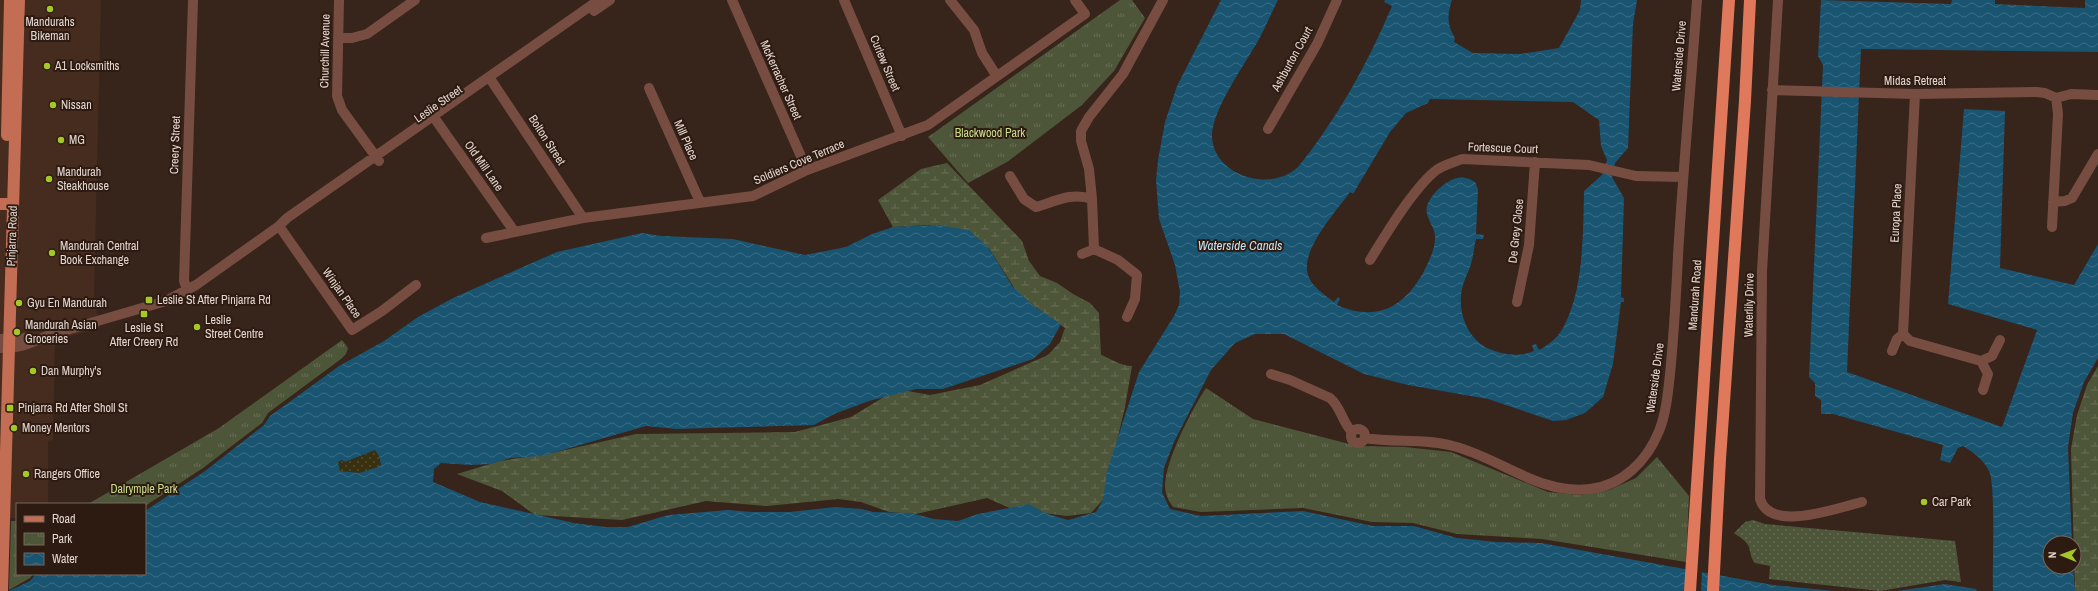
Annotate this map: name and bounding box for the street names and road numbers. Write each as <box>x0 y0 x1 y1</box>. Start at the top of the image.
street label: Churchill Avenue <box>316 14 334 88</box>
street label: Waterside Drive <box>1668 20 1690 92</box>
street label: Ashburton Court <box>1267 24 1316 95</box>
street label: Curlew Street <box>866 32 904 94</box>
street label: McKerracher Street <box>756 38 806 122</box>
street label: Midas Retreat <box>1884 73 1946 89</box>
street label: Leslie Street <box>411 81 465 126</box>
street label: Bolton Street <box>525 112 569 168</box>
street label: Creery Street <box>166 115 184 175</box>
street label: Mill Place <box>670 117 702 163</box>
street label: Soldiers Cove Terrace <box>751 136 847 188</box>
street label: Old Mill Lane <box>461 138 507 194</box>
street label: Fortescue Court <box>1468 139 1539 157</box>
street label: Europa Place <box>1886 183 1906 243</box>
street label: De Grey Close <box>1505 198 1527 264</box>
street label: Pinjarra Road <box>3 205 21 267</box>
street label: Mandurah Road <box>1685 259 1705 331</box>
street label: Winjan Place <box>319 265 365 321</box>
street label: Waterlily Drive <box>1740 273 1758 337</box>
street label: Waterside Drive <box>1642 342 1668 414</box>

